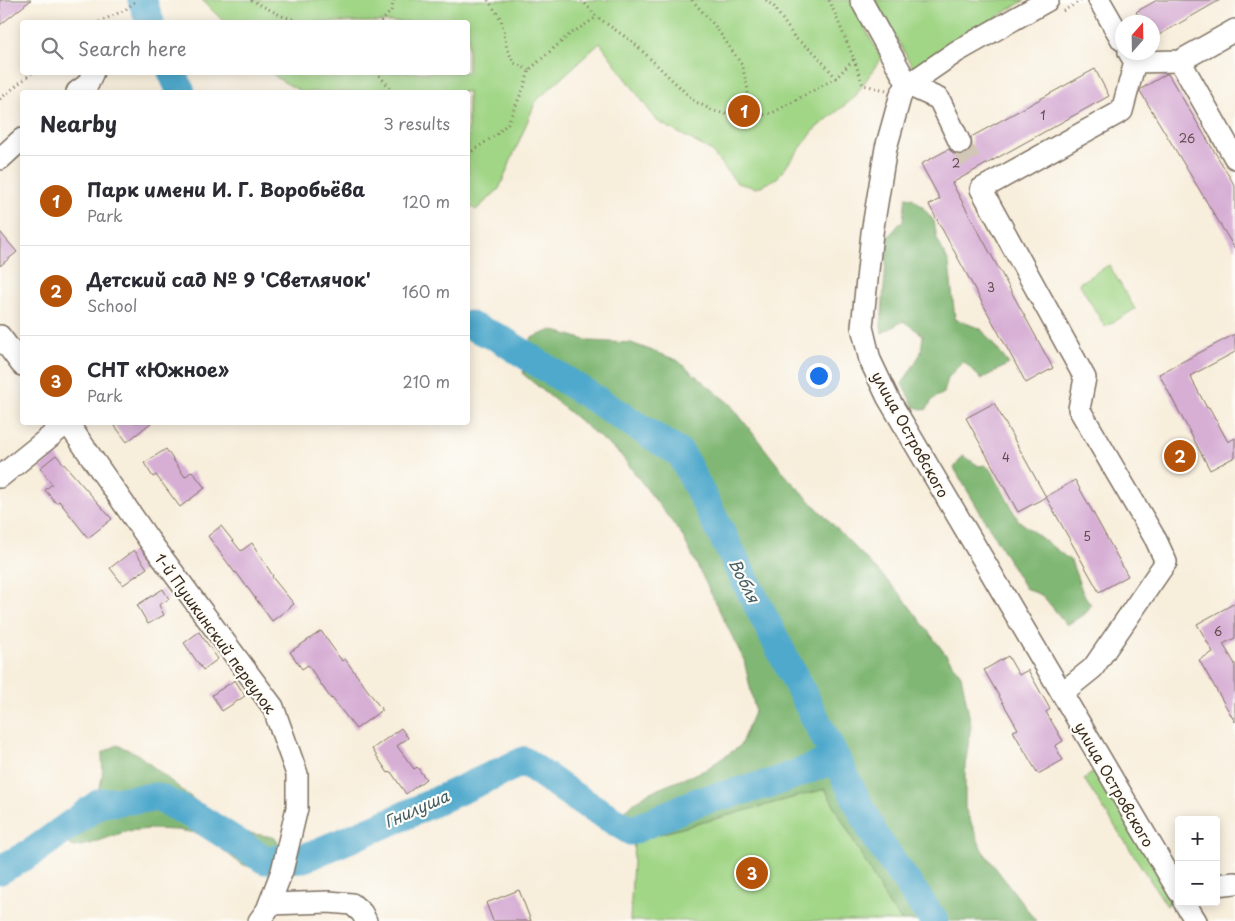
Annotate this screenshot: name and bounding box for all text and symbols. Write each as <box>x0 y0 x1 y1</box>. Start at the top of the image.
north arrow <box>1115 15 1160 60</box>
search box <box>20 20 470 75</box>
icon: search <box>38 34 66 62</box>
text: Search here <box>78 34 187 62</box>
pin: 1 <box>728 92 760 130</box>
house number: 1 <box>1040 106 1046 124</box>
text: Nearby <box>40 107 117 139</box>
text: 3 results <box>383 111 450 135</box>
house number: 26 <box>1179 129 1195 147</box>
house number: 2 <box>952 154 960 172</box>
text: Парк имени И. Г. Воробьёва <box>87 175 365 203</box>
text: 1 <box>52 189 60 213</box>
text: 120 m <box>403 189 450 213</box>
text: Park <box>87 203 123 227</box>
text: Детский сад № 9 'Светлячок' <box>87 265 371 293</box>
house number: 3 <box>987 278 995 296</box>
text: 2 <box>50 279 62 303</box>
text: 160 m <box>402 279 450 303</box>
text: School <box>87 293 137 317</box>
text: СНТ «Южное» <box>87 355 229 383</box>
your location <box>806 363 832 389</box>
street label: улица Островского <box>867 366 955 502</box>
text: 3 <box>51 369 61 393</box>
text: 210 m <box>402 369 450 393</box>
text: Park <box>87 383 123 407</box>
pin: 2 <box>1164 437 1196 475</box>
house number: 4 <box>1002 448 1010 466</box>
house number: 5 <box>1083 527 1091 545</box>
street label: 1-й Пушкинский переулок <box>150 548 282 718</box>
water label: Вобля <box>724 554 767 607</box>
house number: 6 <box>1214 622 1222 640</box>
street label: улица Островского <box>1070 717 1160 851</box>
water label: Гнилуша <box>380 783 453 833</box>
map controls <box>1175 816 1220 906</box>
button: + <box>1175 816 1220 861</box>
pin: 3 <box>736 854 768 892</box>
button: − <box>1175 861 1220 906</box>

